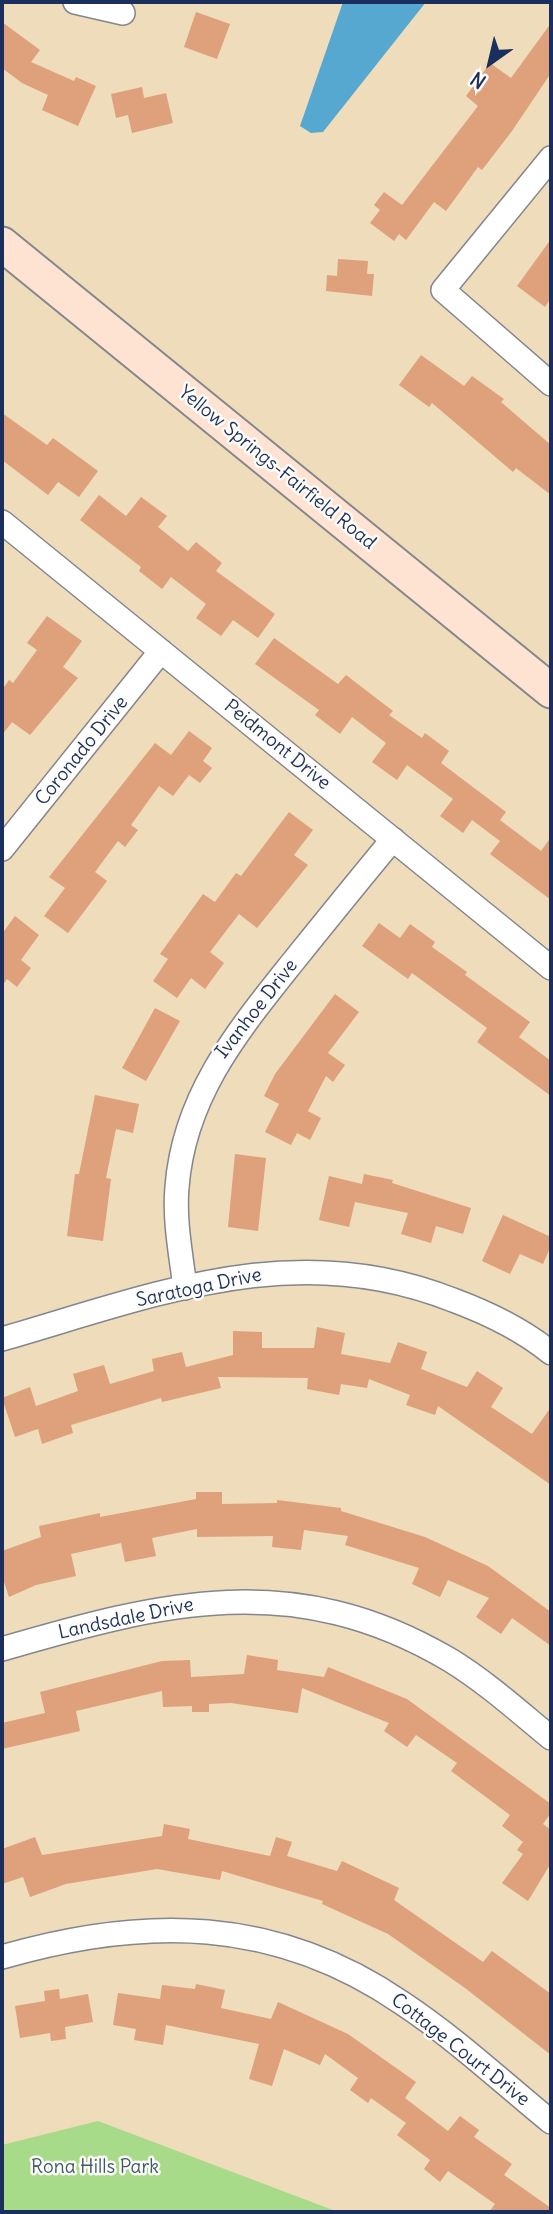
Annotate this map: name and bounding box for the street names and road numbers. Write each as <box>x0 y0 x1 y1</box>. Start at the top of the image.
street label: Yellow Springs-Fairfield Road <box>174 381 380 555</box>
street label: Coronado Drive <box>31 692 133 810</box>
street label: Peidmont Drive <box>219 695 335 795</box>
street label: Ivanhoe Drive <box>211 955 303 1063</box>
street label: Saratoga Drive <box>134 1264 264 1312</box>
street label: Landsdale Drive <box>56 1594 196 1644</box>
street label: Cottage Court Drive <box>386 1989 534 2111</box>

